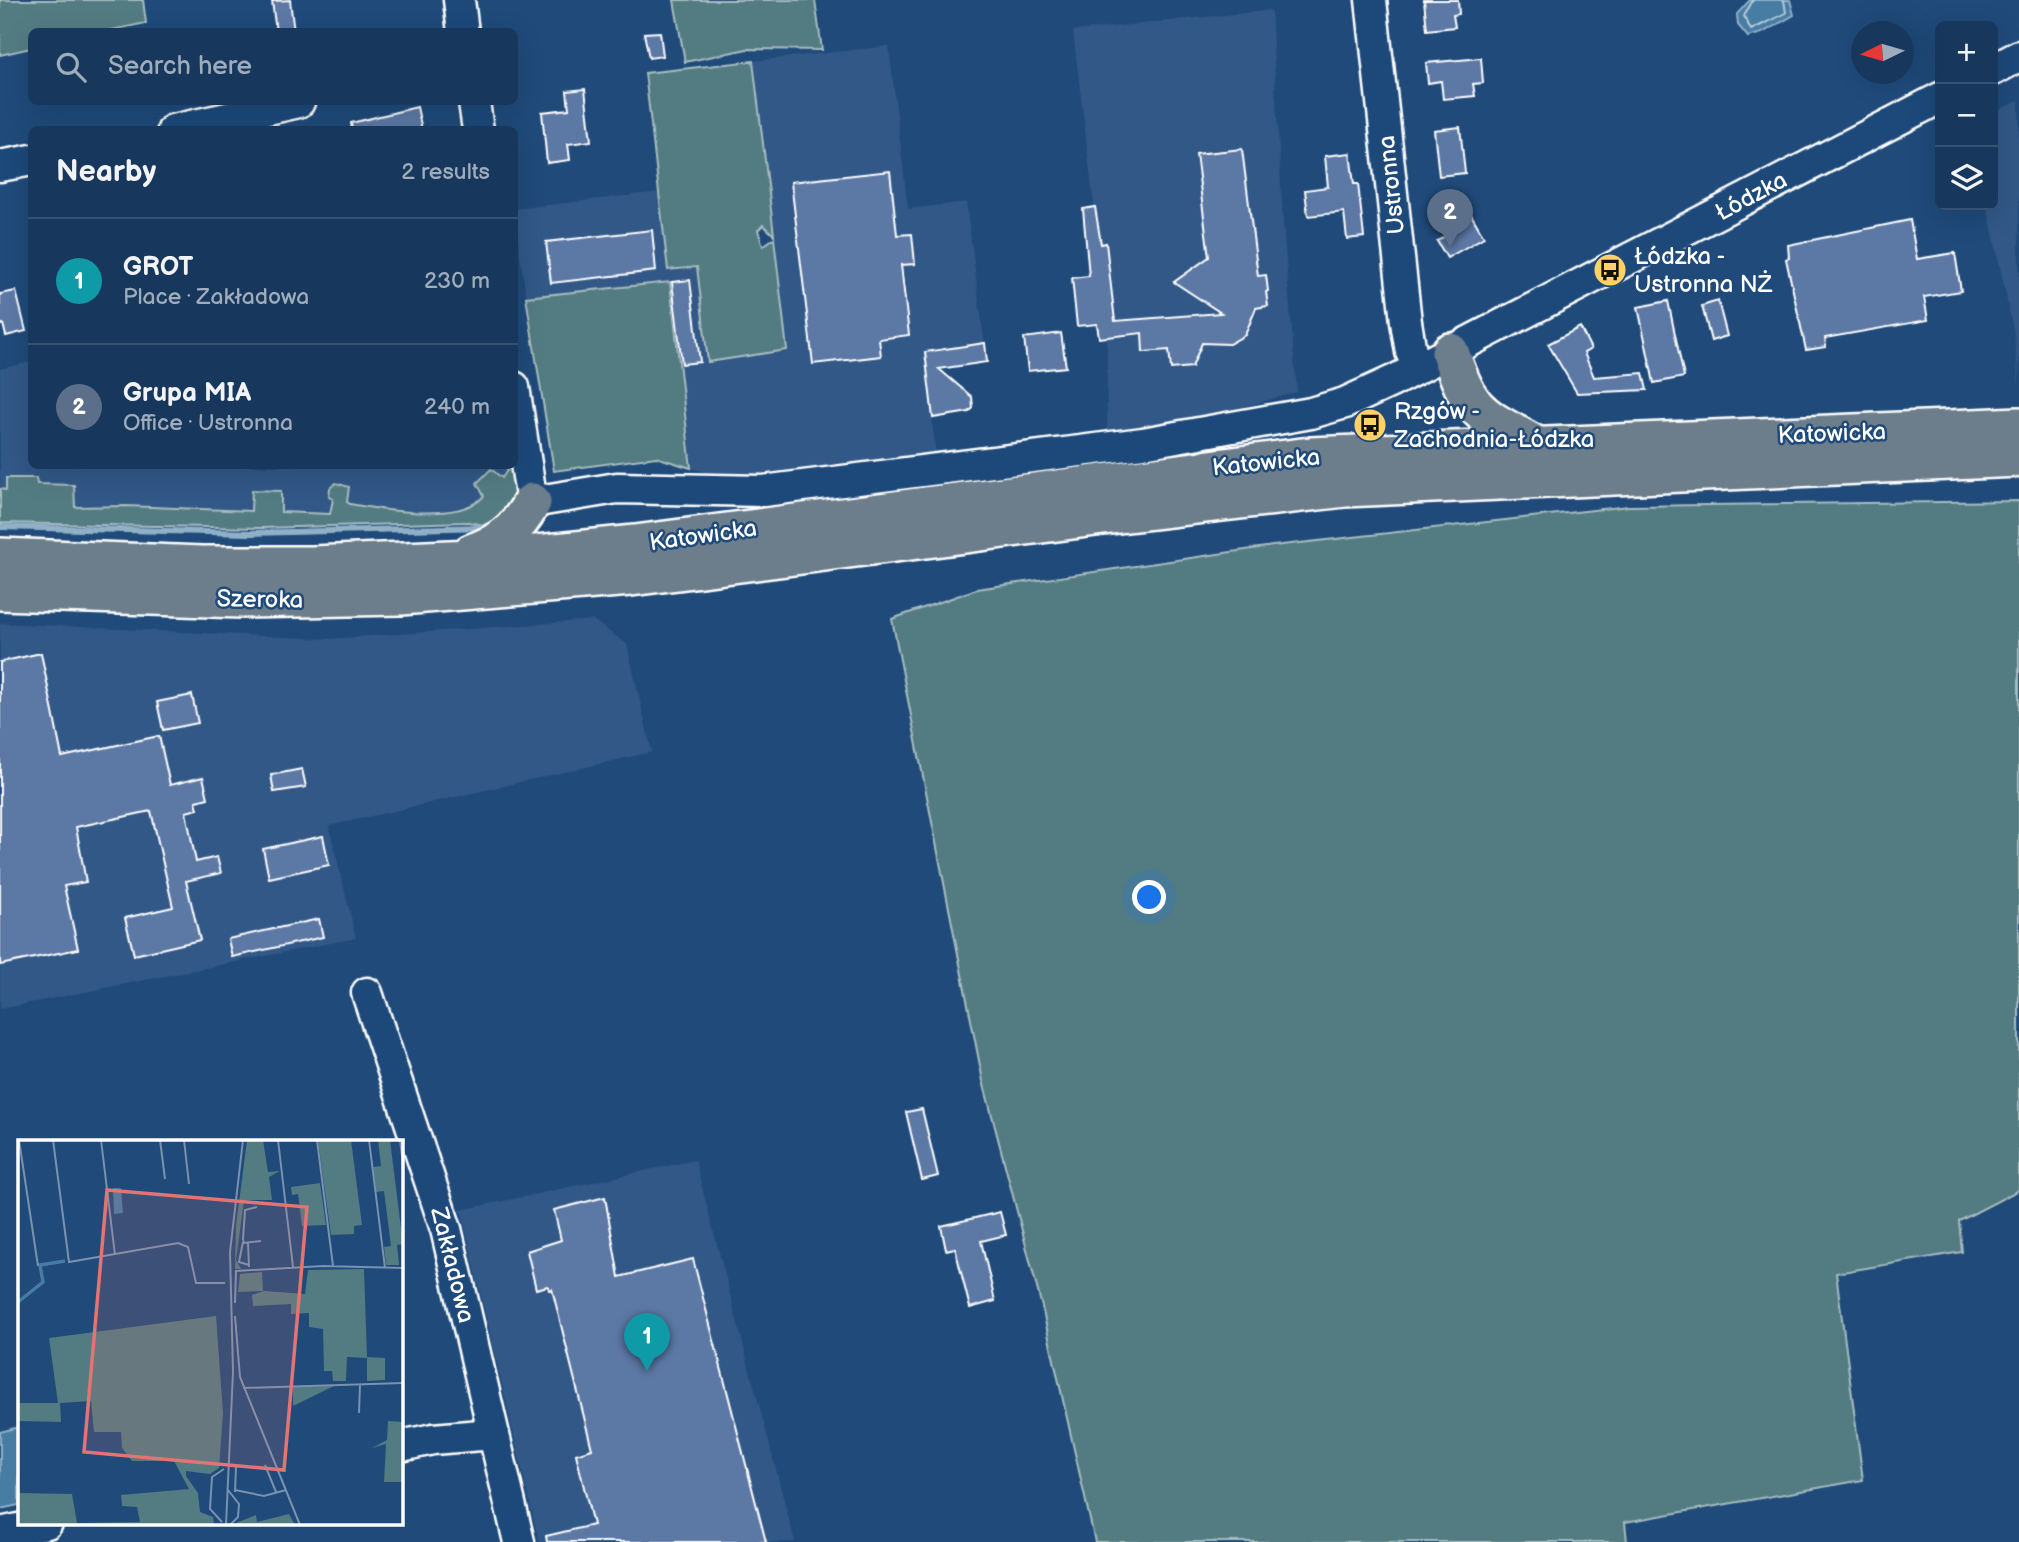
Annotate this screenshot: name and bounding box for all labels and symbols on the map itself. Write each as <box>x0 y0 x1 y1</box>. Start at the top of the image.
north arrow <box>1851 21 1914 84</box>
street label: Ustronna <box>1372 134 1411 236</box>
street label: Łódzka <box>1710 166 1792 227</box>
pin: 2 <box>1427 189 1473 247</box>
place label: Łódzka - Ustronna NŻ <box>1634 242 1773 299</box>
bus stop icon: Łódzka - Ustronna NŻ <box>1591 251 1629 289</box>
place label: Rzgów - Zachodnia-Łódzka <box>1393 397 1594 454</box>
bus stop icon: Rzgów - Zachodnia-Łódzka <box>1351 406 1389 444</box>
street label: Katowicka <box>1777 417 1887 450</box>
street label: Katowicka <box>1211 442 1321 483</box>
street label: Katowicka <box>647 514 759 557</box>
street label: Szeroka <box>216 584 304 615</box>
your location <box>1132 880 1166 914</box>
inset map <box>18 1140 402 1524</box>
street label: Zakładowa <box>424 1204 481 1326</box>
pin: 1 <box>624 1313 670 1371</box>

